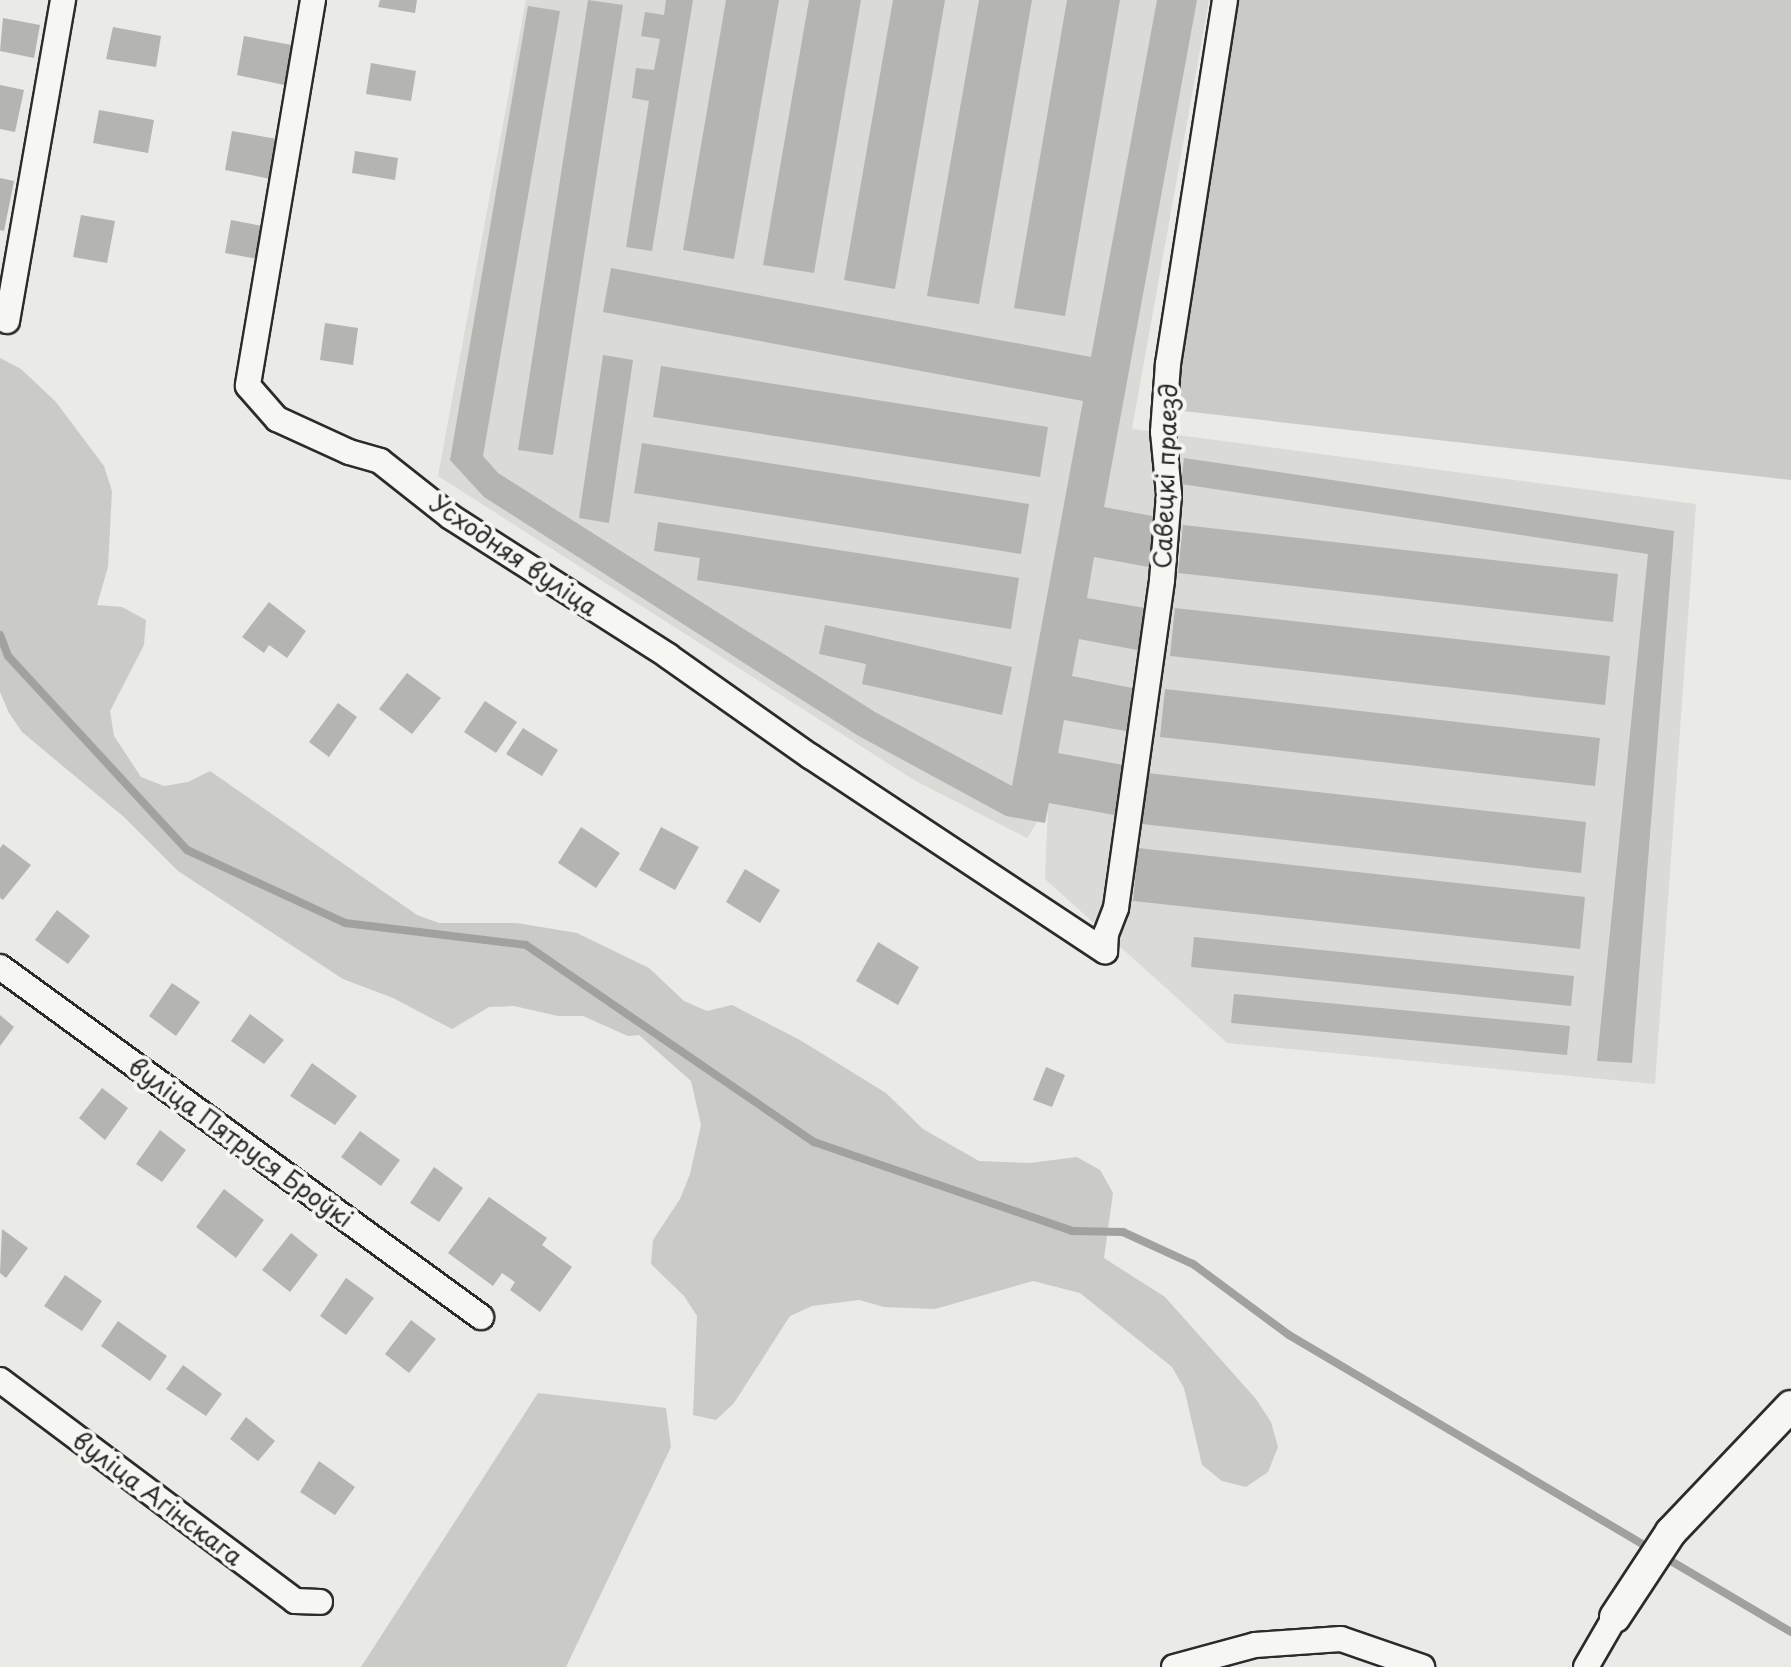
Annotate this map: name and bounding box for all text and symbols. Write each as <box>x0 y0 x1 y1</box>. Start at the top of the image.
street label: Савецкі праезд <box>1147 383 1183 569</box>
street label: Усходняя вуліца <box>424 488 604 622</box>
street label: вуліца Пятруся Броўкі <box>123 1051 359 1233</box>
street label: вуліца Агінскага <box>67 1425 249 1571</box>

